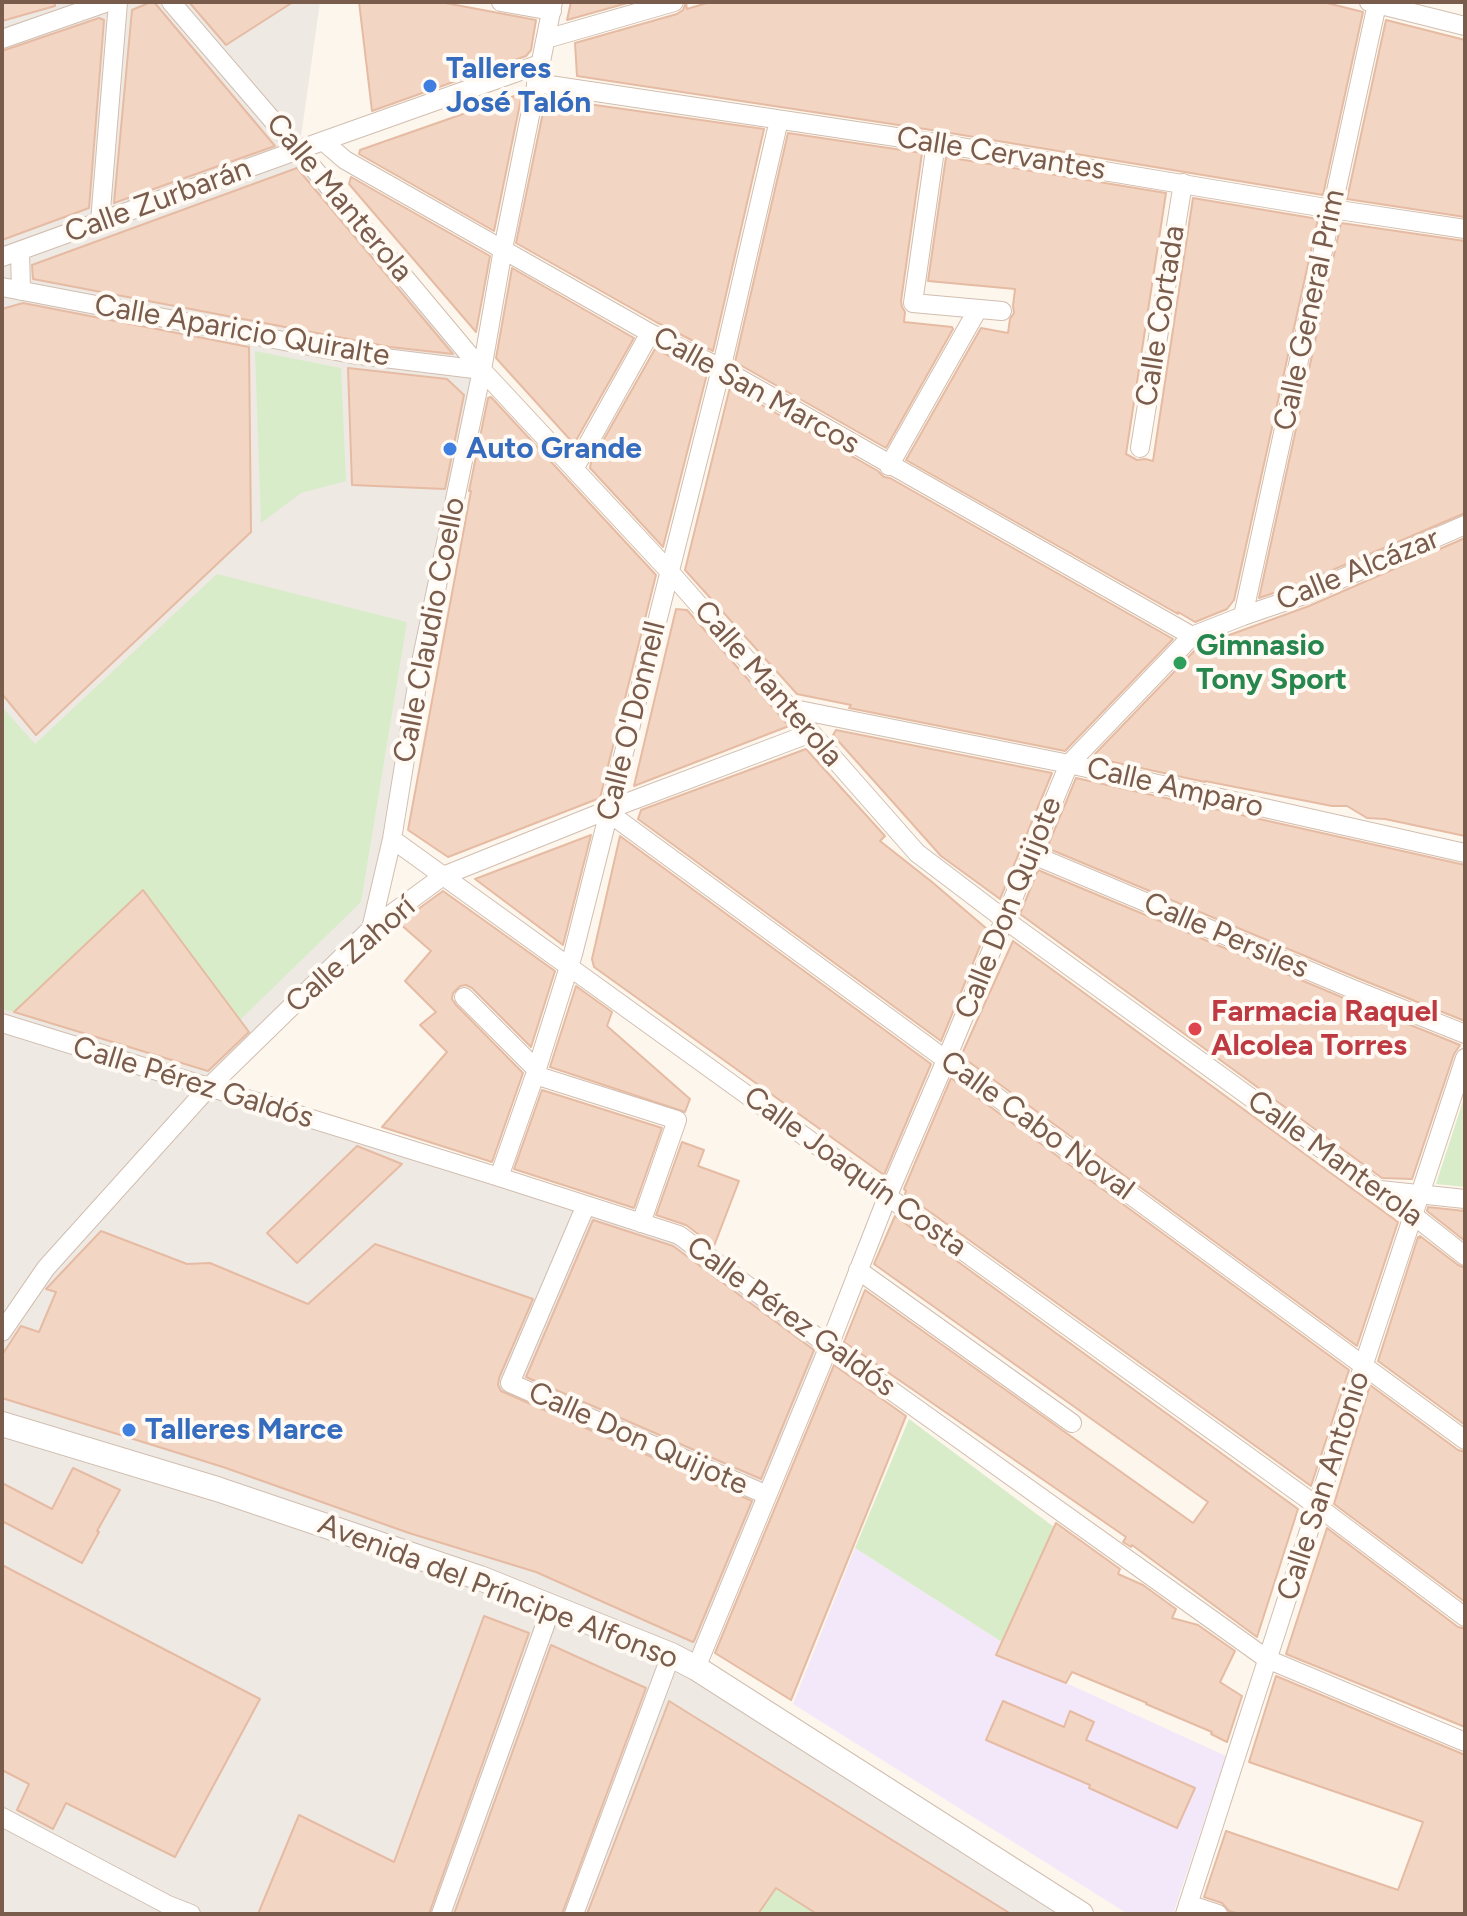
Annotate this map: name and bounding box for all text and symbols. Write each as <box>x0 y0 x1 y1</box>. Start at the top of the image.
place label: Talleres José Talón <box>446 51 591 122</box>
marker: Talleres José Talón <box>421 77 439 95</box>
street label: Calle Manterola <box>258 107 420 289</box>
street label: Calle Cervantes <box>894 120 1108 188</box>
street label: Calle Zurbarán <box>60 151 256 251</box>
street label: Calle General Prim <box>1267 186 1353 434</box>
street label: Calle Cortada <box>1129 223 1193 409</box>
street label: Calle Aparicio Quiralte <box>92 287 392 375</box>
street label: Calle San Marcos <box>647 319 865 463</box>
place label: Auto Grande <box>466 431 642 467</box>
marker: Auto Grande <box>441 440 459 458</box>
street label: Calle Claudio Coello <box>387 494 473 766</box>
street label: Calle Alcázar <box>1271 521 1445 619</box>
street label: Calle Manterola <box>686 594 850 774</box>
street label: Calle O'Donnell <box>590 618 674 824</box>
place label: Gimnasio Tony Sport <box>1196 628 1347 698</box>
marker: Gimnasio Tony Sport <box>1171 654 1189 672</box>
street label: Calle Amparo <box>1083 750 1267 826</box>
street label: Calle Don Quijote <box>948 792 1070 1024</box>
street label: Calle Persiles <box>1138 885 1314 987</box>
street label: Calle Zahorí <box>279 889 423 1021</box>
place label: Farmacia Raquel Alcolea Torres <box>1211 994 1438 1064</box>
marker: Farmacia Raquel Alcolea Torres <box>1186 1020 1204 1038</box>
street label: Calle Pérez Galdós <box>68 1029 318 1137</box>
street label: Calle Cabo Noval <box>933 1044 1141 1208</box>
street label: Calle Joaquín Costa <box>736 1079 974 1265</box>
street label: Calle Manterola <box>1240 1083 1430 1235</box>
street label: Calle Pérez Galdós <box>679 1229 903 1405</box>
street label: Calle San Antonio <box>1270 1367 1378 1605</box>
street label: Calle Don Quijote <box>523 1374 753 1504</box>
place label: Talleres Marce <box>145 1412 343 1448</box>
marker: Talleres Marce <box>120 1421 138 1439</box>
street label: Avenida del Príncipe Alfonso <box>313 1507 683 1677</box>

